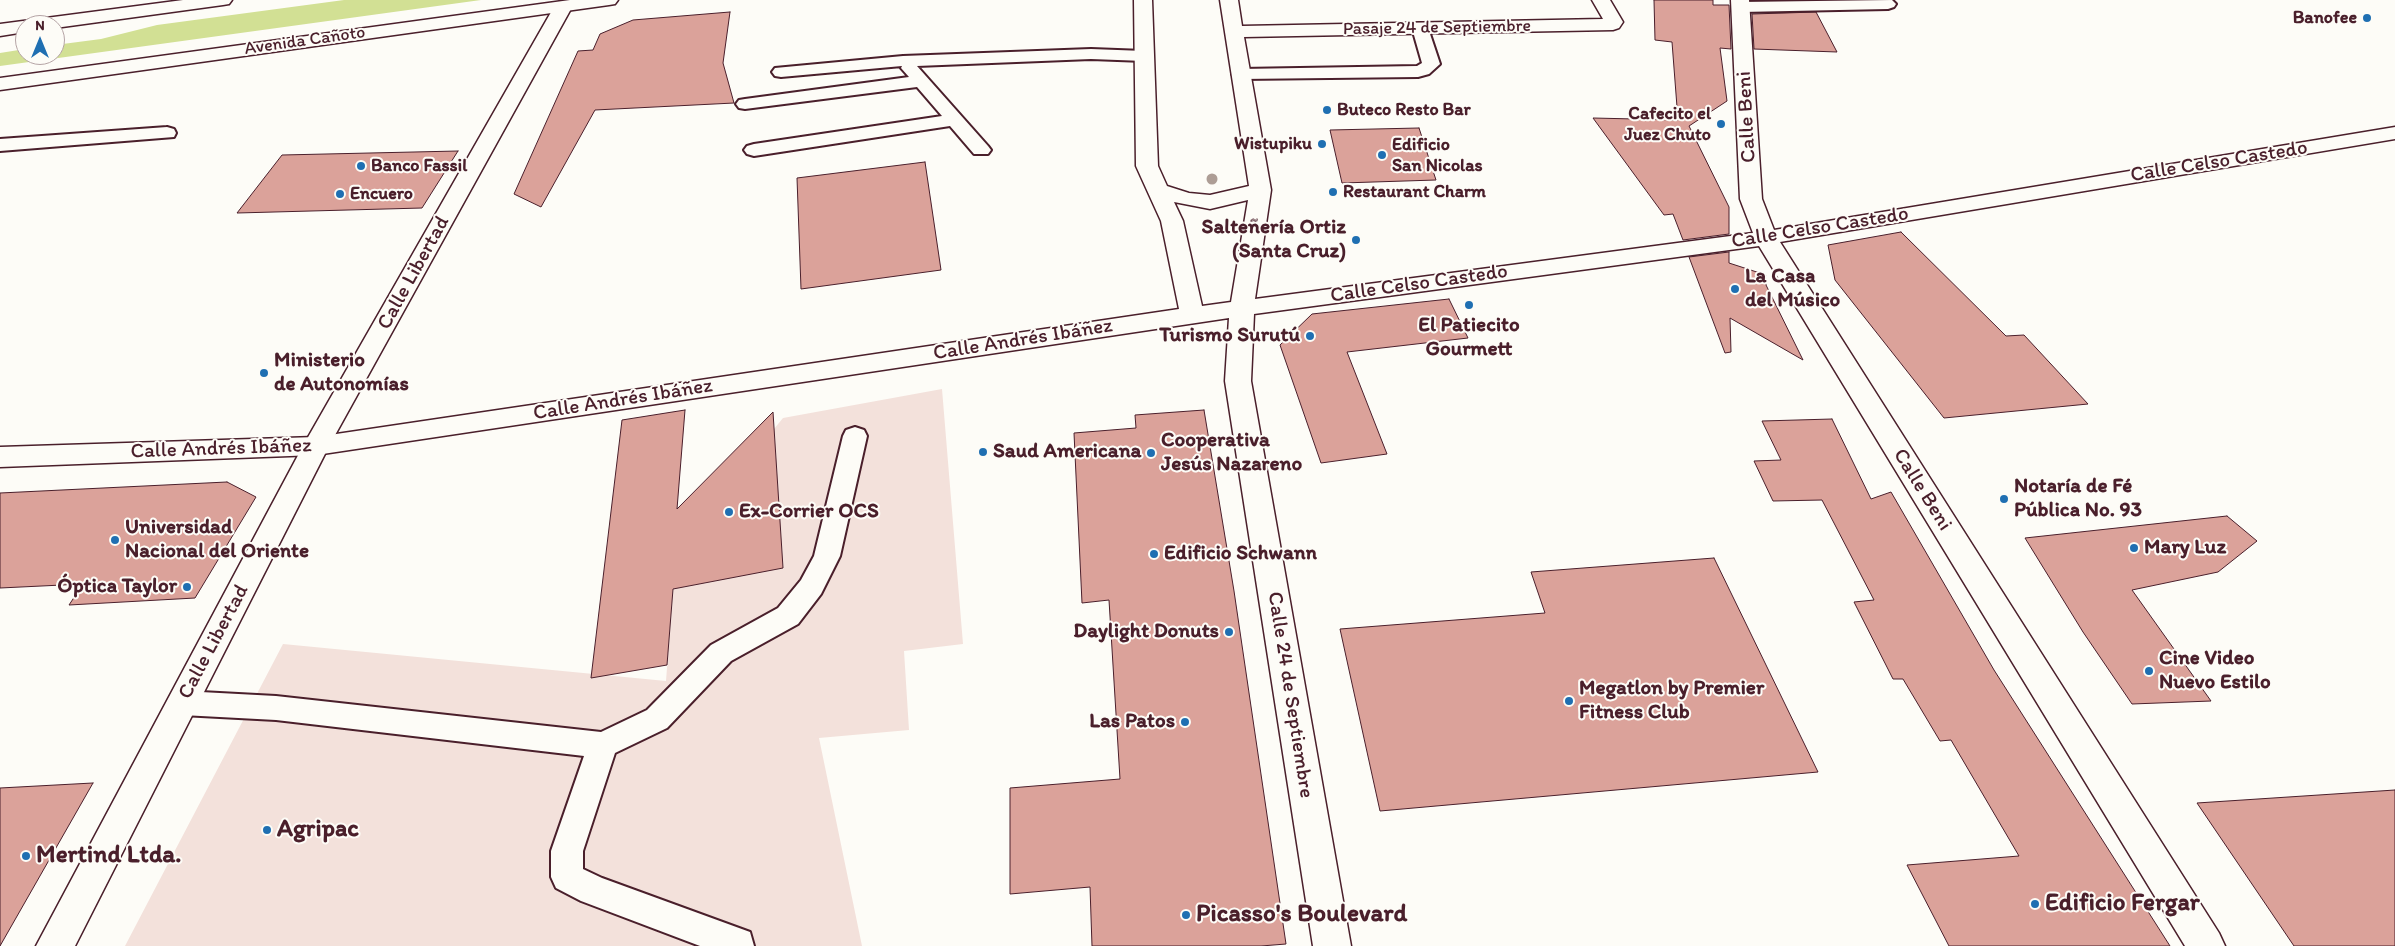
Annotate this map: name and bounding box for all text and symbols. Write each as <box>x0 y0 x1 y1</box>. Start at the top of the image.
place label: Banofee <box>2293 7 2357 29</box>
marker: Banofee <box>2361 12 2373 24</box>
north arrow <box>15 15 65 65</box>
street label: Pasaje 24 de Septiembre <box>1343 16 1531 40</box>
text: N <box>35 17 45 34</box>
street label: Avenida Cañoto <box>243 22 367 60</box>
street label: Calle Beni <box>1732 70 1762 164</box>
place label: Buteco Resto Bar <box>1337 99 1471 121</box>
place label: Cafecito el Juez Chuto <box>1624 103 1711 146</box>
marker: Buteco Resto Bar <box>1321 104 1333 116</box>
marker: Cafecito el Juez Chuto <box>1715 118 1727 130</box>
place label: Wistupiku <box>1234 133 1312 155</box>
place label: Edificio San Nicolas <box>1392 134 1483 176</box>
street label: Calle Celso Castedo <box>2129 136 2309 188</box>
marker: Wistupiku <box>1316 138 1328 150</box>
marker: Edificio San Nicolas <box>1376 149 1388 161</box>
place label: Banco Fassil <box>371 155 467 177</box>
marker: Banco Fassil <box>355 160 367 172</box>
place label: Restaurant Charm <box>1343 181 1486 203</box>
place label: Encuero <box>350 183 413 205</box>
marker: Restaurant Charm <box>1327 186 1339 198</box>
marker: Encuero <box>334 188 346 200</box>
street label: Calle Celso Castedo <box>1730 202 1910 254</box>
street label: Calle Libertad <box>372 212 456 334</box>
place label: Salteñería Ortiz (Santa Cruz) <box>1202 215 1346 265</box>
marker: Salteñería Ortiz (Santa Cruz) <box>1350 234 1362 246</box>
street label: Calle Celso Castedo <box>1329 259 1509 309</box>
place label: La Casa del Músico <box>1745 264 1840 314</box>
marker: La Casa del Músico <box>1729 283 1741 295</box>
marker: El Patiecito Gourmett <box>1463 299 1475 311</box>
street label: Calle Andrés Ibáñez <box>932 313 1114 367</box>
place label: El Patiecito Gourmett <box>1418 313 1520 363</box>
place label: Turismo Surutú <box>1159 323 1300 349</box>
marker: Turismo Surutú <box>1304 330 1316 342</box>
place label: Ministerio de Autonomías <box>274 348 409 398</box>
marker: Ministerio de Autonomías <box>258 367 270 379</box>
street label: Calle Andrés Ibáñez <box>532 373 714 427</box>
place label: Cooperativa Jesús Nazareno <box>1161 428 1302 478</box>
street label: Calle Andrés Ibáñez <box>130 433 312 465</box>
place label: Saud Americana <box>993 439 1141 465</box>
street label: Calle Beni <box>1887 444 1957 536</box>
marker: Saud Americana <box>977 446 989 458</box>
marker: Cooperativa Jesús Nazareno <box>1145 447 1157 459</box>
place label: Notaría de Fé Pública No. 93 <box>2014 474 2142 524</box>
marker: Notaría de Fé Pública No. 93 <box>1998 493 2010 505</box>
place label: Ex-Corrier OCS <box>739 499 879 525</box>
marker: Ex-Corrier OCS <box>723 506 735 518</box>
place label: Universidad Nacional del Oriente <box>125 515 309 565</box>
marker: Universidad Nacional del Oriente <box>109 534 121 546</box>
place label: Mary Luz <box>2144 535 2226 561</box>
place label: Edificio Schwann <box>1164 541 1317 567</box>
marker: Mary Luz <box>2128 542 2140 554</box>
marker: Edificio Schwann <box>1148 548 1160 560</box>
place label: Óptica Taylor <box>57 574 177 600</box>
street label: Calle Libertad <box>173 580 255 704</box>
marker: Óptica Taylor <box>181 581 193 593</box>
street label: Calle 24 de Septiembre <box>1261 590 1319 800</box>
place label: Daylight Donuts <box>1073 619 1219 645</box>
marker: Daylight Donuts <box>1223 626 1235 638</box>
place label: Cine Video Nuevo Estilo <box>2159 646 2271 696</box>
marker: Cine Video Nuevo Estilo <box>2143 665 2155 677</box>
place label: Megatlon by Premier Fitness Club <box>1579 676 1764 726</box>
marker: Megatlon by Premier Fitness Club <box>1563 695 1575 707</box>
place label: Las Patos <box>1089 709 1175 735</box>
marker: Las Patos <box>1179 716 1191 728</box>
place label: Agripac <box>277 815 359 845</box>
marker: Agripac <box>261 824 273 836</box>
place label: Mertind Ltda. <box>36 841 181 871</box>
marker: Mertind Ltda. <box>20 850 32 862</box>
place label: Edificio Fergar <box>2045 889 2200 919</box>
marker: Edificio Fergar <box>2029 898 2041 910</box>
place label: Picasso's Boulevard <box>1196 900 1407 930</box>
marker: Picasso's Boulevard <box>1180 909 1192 921</box>

